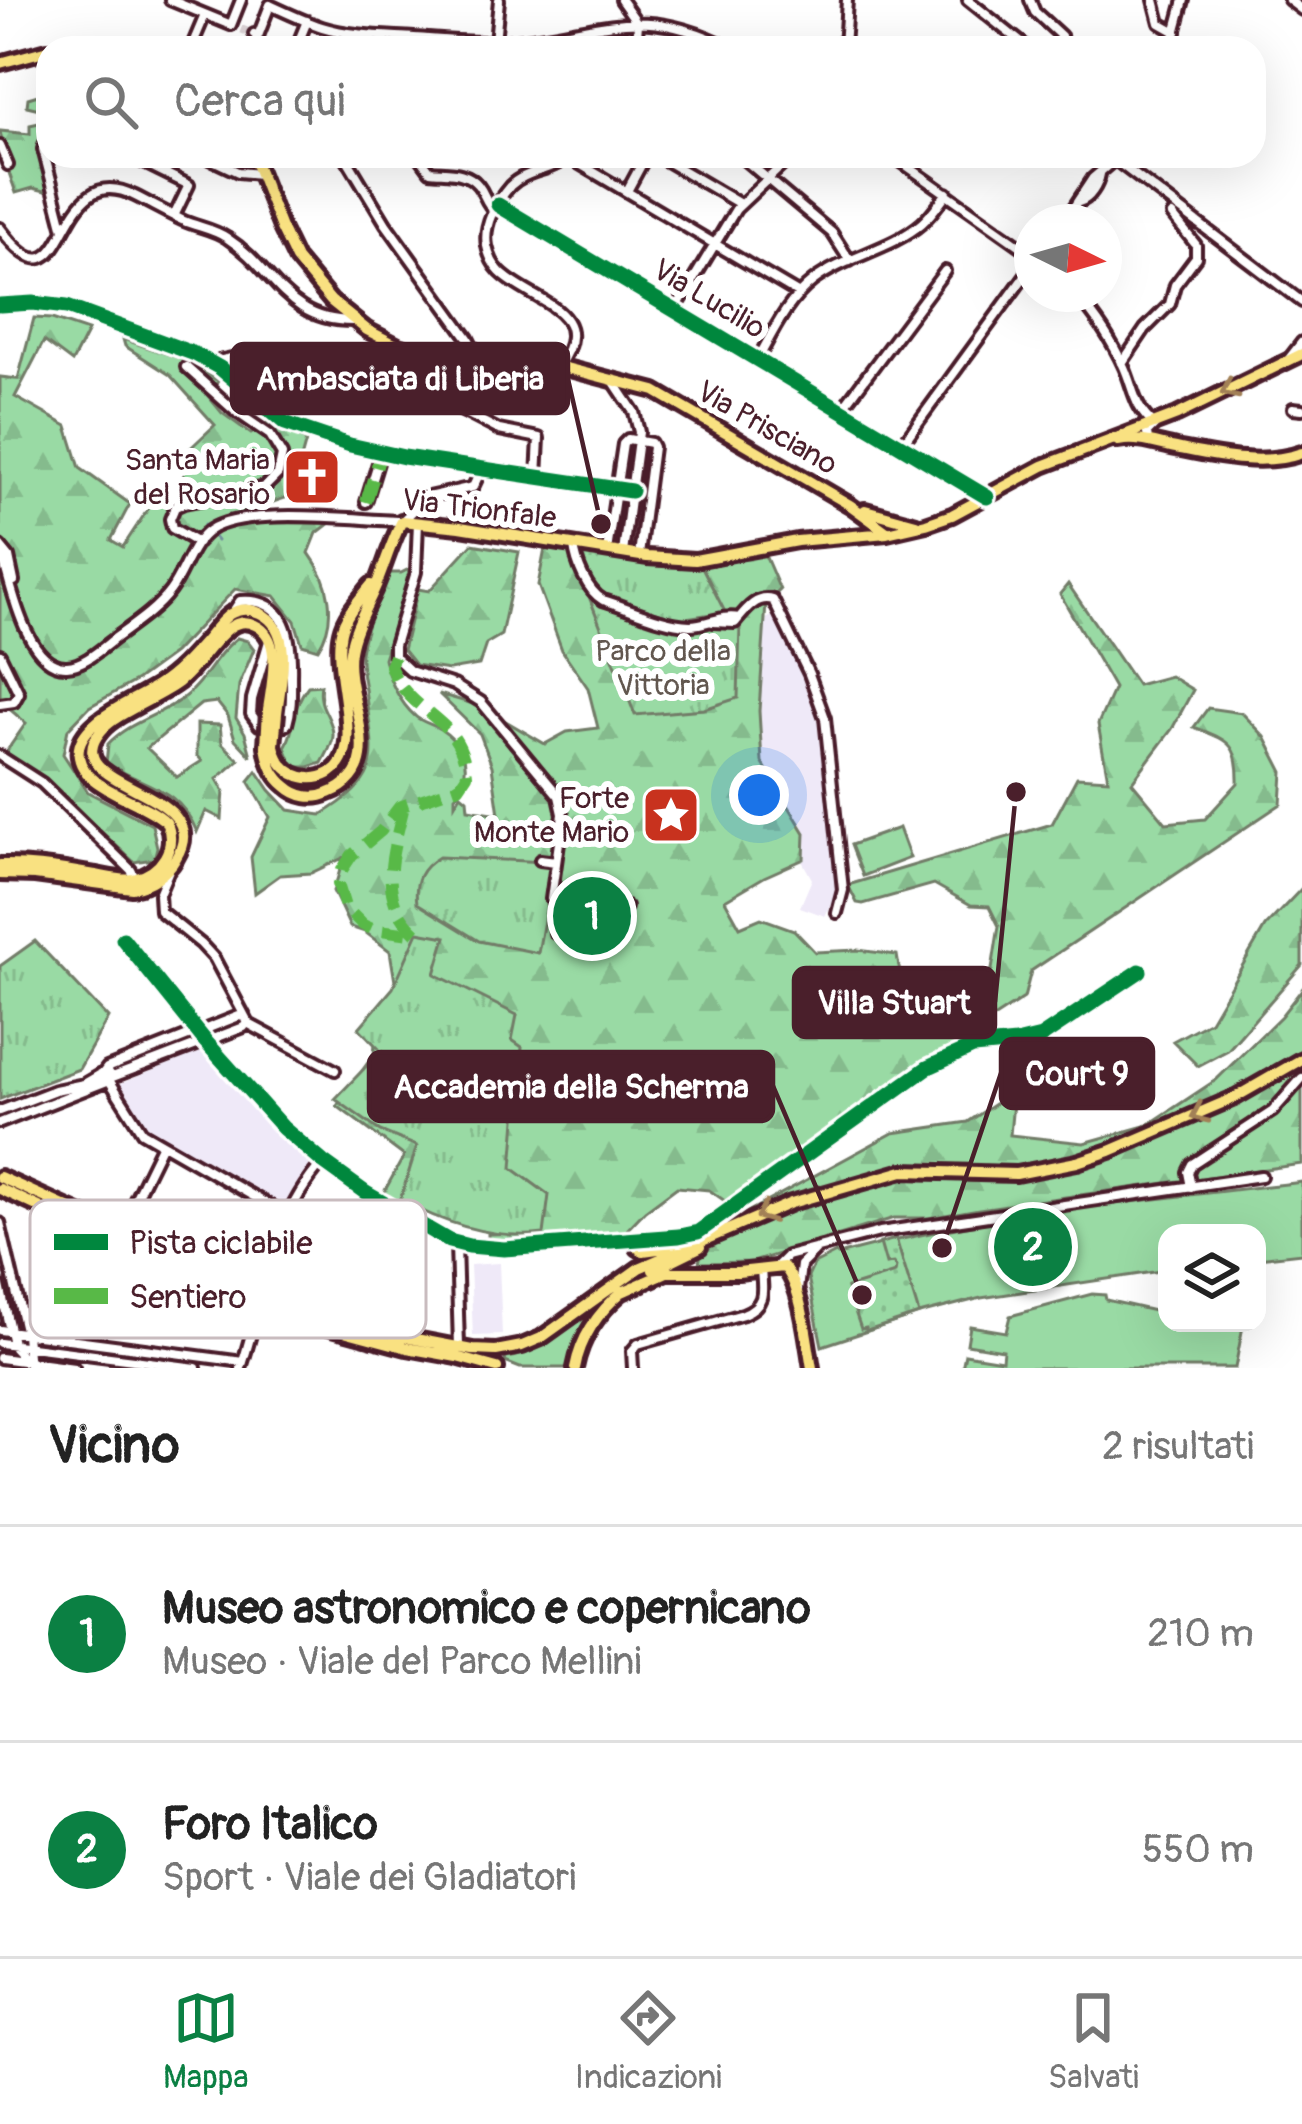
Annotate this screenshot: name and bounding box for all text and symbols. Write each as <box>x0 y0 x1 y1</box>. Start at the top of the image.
search box <box>36 36 1266 168</box>
icon: search <box>78 69 144 135</box>
text: Cerca qui <box>174 74 345 130</box>
north arrow <box>1014 204 1122 312</box>
street label: Via Lucilio <box>646 251 772 347</box>
callout: Ambasciata di Liberia <box>232 344 568 413</box>
text: Ambasciata di Liberia <box>256 359 544 400</box>
street label: Via Prisciano <box>690 373 844 483</box>
one-way arrow <box>1220 376 1241 399</box>
place label: Santa Maria del Rosario <box>125 442 270 513</box>
church icon: Santa Maria del Rosario <box>281 446 343 508</box>
street label: Via Trionfale <box>400 481 558 537</box>
park label: Parco della Vittoria <box>595 633 731 704</box>
your location <box>729 765 789 825</box>
place label: Forte Monte Mario <box>474 780 629 851</box>
place icon: Forte Monte Mario <box>640 784 702 846</box>
pin: 1 <box>553 871 631 961</box>
callout: Villa Stuart <box>794 968 995 1037</box>
text: Villa Stuart <box>817 983 971 1024</box>
callout: Court 9 <box>1001 1039 1153 1108</box>
callout: Accademia della Scherma <box>369 1052 773 1121</box>
text: Court 9 <box>1025 1054 1129 1095</box>
text: Accademia della Scherma <box>393 1067 749 1108</box>
one-way arrow <box>1189 1099 1211 1123</box>
legend <box>30 1200 426 1338</box>
one-way arrow <box>755 1200 777 1224</box>
pin: 2 <box>994 1202 1072 1292</box>
text: Pista ciclabile <box>129 1223 312 1264</box>
map controls <box>1158 1224 1266 1332</box>
button: layers <box>1158 1224 1266 1332</box>
text: Sentiero <box>129 1277 246 1318</box>
text: Vicino <box>48 1414 179 1478</box>
text: 2 risultati <box>1102 1422 1254 1471</box>
text: Museo astronomico e copernicano <box>162 1581 811 1637</box>
text: 1 <box>79 1609 95 1658</box>
text: 210 m <box>1147 1609 1254 1658</box>
text: Museo · Viale del Parco Mellini <box>162 1637 641 1686</box>
text: Foro Italico <box>162 1797 378 1853</box>
text: 2 <box>76 1825 98 1874</box>
text: 550 m <box>1142 1825 1254 1874</box>
text: Sport · Viale dei Gladiatori <box>162 1853 576 1902</box>
tab: Mappa <box>163 1985 249 2098</box>
tab: Indicazioni <box>575 1985 722 2098</box>
tab: Salvati <box>1048 1985 1139 2098</box>

